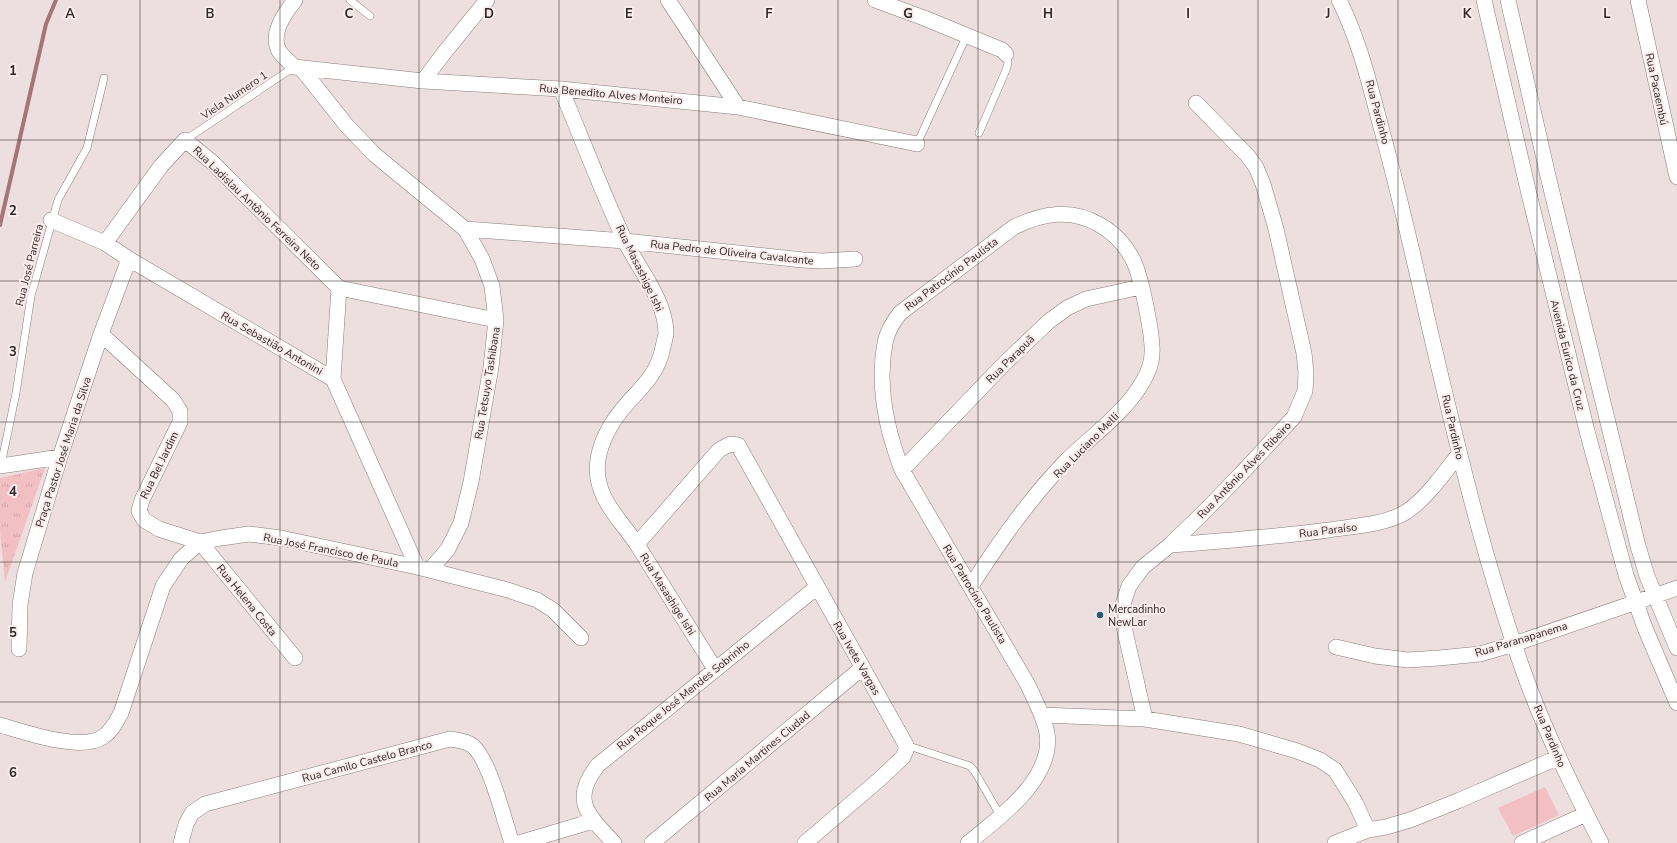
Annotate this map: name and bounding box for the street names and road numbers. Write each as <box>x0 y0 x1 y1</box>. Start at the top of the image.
street label: Rua Pacaembú <box>1642 52 1671 127</box>
street label: Viela Numero 1 <box>197 68 270 124</box>
street label: Rua Pardinho <box>1362 78 1393 146</box>
street label: Rua Benedito Alves Monteiro <box>539 81 683 108</box>
street label: Rua Ladislau Antônio Ferreira Neto <box>189 143 324 274</box>
street label: Rua José Parreira <box>12 222 47 308</box>
street label: Rua Masashige Ishi <box>612 222 667 314</box>
street label: Rua Patrocínio Paulista <box>902 234 1001 314</box>
street label: Rua Pedro de Oliveira Cavalcante <box>650 236 815 269</box>
street label: Avenida Eurico da Cruz <box>1546 298 1589 412</box>
street label: Rua Sebastião Antonini <box>218 308 325 379</box>
street label: Rua Tetsuyo Tashibana <box>471 326 504 440</box>
street label: Rua Parapuã <box>983 332 1038 387</box>
street label: Praça Pastor José Maria da Silva <box>32 375 95 529</box>
street label: Rua Pardinho <box>1438 393 1467 461</box>
street label: Rua Luciano Melli <box>1050 409 1122 481</box>
street label: Rua Antônio Alves Ribeiro <box>1194 419 1295 522</box>
street label: Rua Bel Jardim <box>137 429 182 501</box>
street label: Rua Paraíso <box>1298 519 1358 541</box>
street label: Rua José Francisco de Paula <box>262 530 400 571</box>
street label: Rua Patrocínio Paulista <box>939 542 1010 647</box>
street label: Rua Masashige Ishi <box>636 550 699 638</box>
street label: Rua Helena Costa <box>213 561 280 640</box>
street label: Rua Paranapanema <box>1473 618 1569 661</box>
street label: Rua Ivete Vargas <box>829 619 884 698</box>
street label: Rua Roque José Mendes Sobrinho <box>614 637 753 754</box>
street label: Rua Pardinho <box>1530 703 1569 770</box>
street label: Rua Maria Martines Ciudad <box>701 708 813 805</box>
street label: Rua Camilo Castelo Branco <box>301 737 434 786</box>

